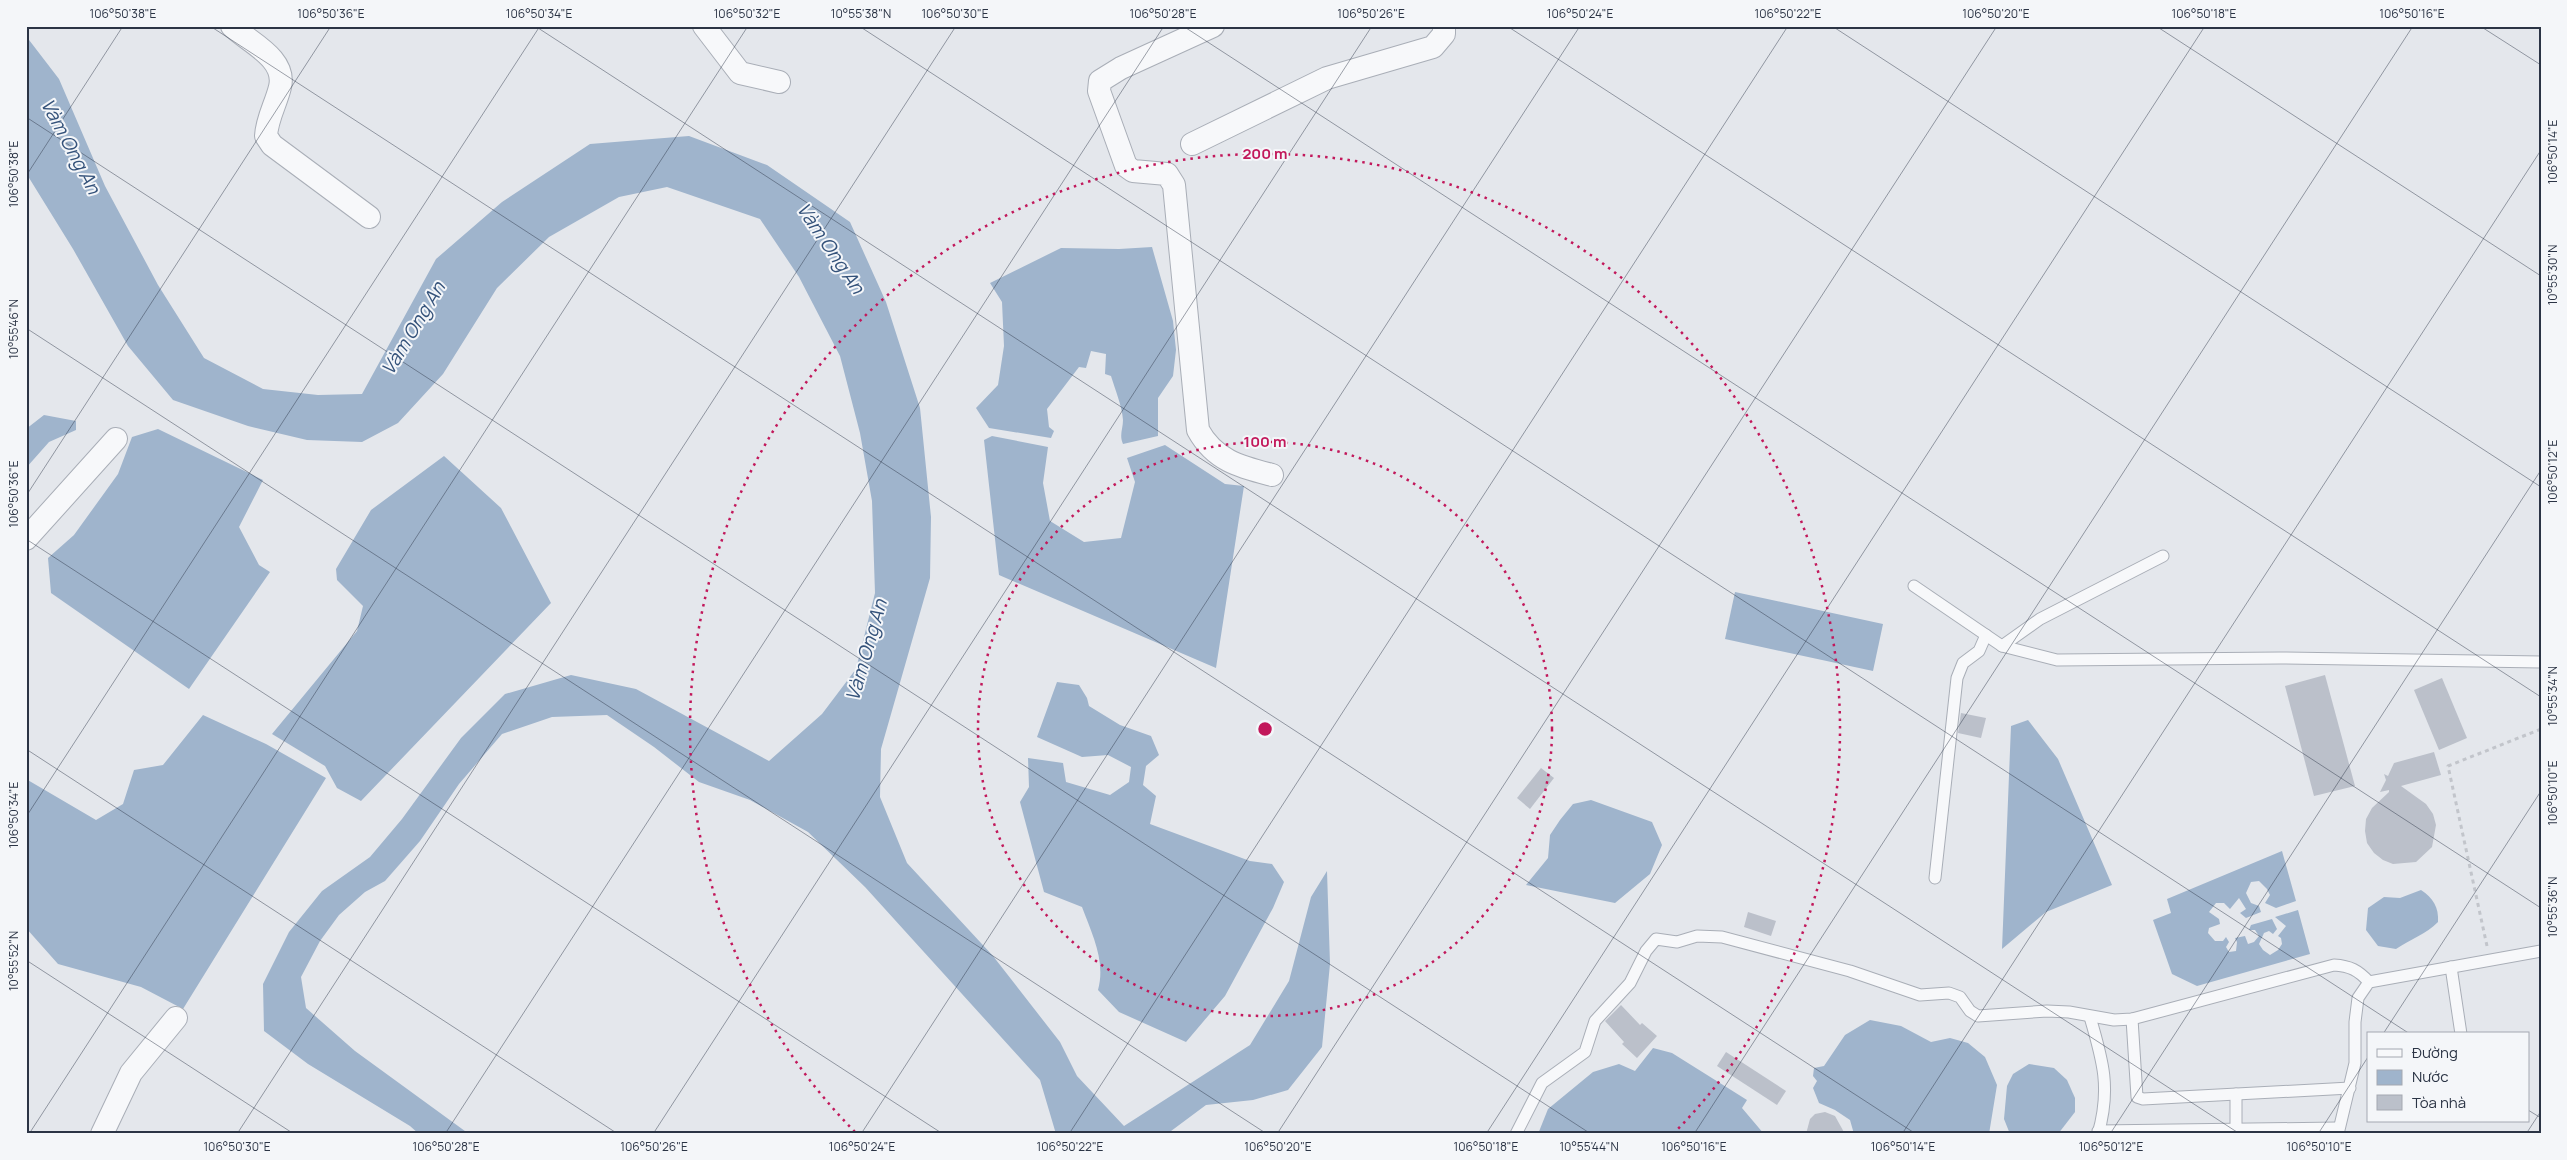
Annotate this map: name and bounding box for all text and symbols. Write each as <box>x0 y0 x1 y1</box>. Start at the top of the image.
text: 106°50'38"E <box>90 5 157 22</box>
text: 106°50'36"E <box>297 5 365 22</box>
text: 106°50'34"E <box>506 5 572 22</box>
text: 106°50'32"E <box>714 5 780 22</box>
text: 10°55'38"N <box>831 5 891 22</box>
text: 106°50'30"E <box>921 5 989 22</box>
text: 106°50'28"E <box>1129 5 1197 22</box>
text: 106°50'26"E <box>1337 5 1405 22</box>
text: 106°50'24"E <box>1547 5 1613 22</box>
text: 106°50'22"E <box>1755 5 1822 22</box>
text: 106°50'20"E <box>1962 5 2030 22</box>
text: 106°50'18"E <box>2172 5 2237 22</box>
text: 106°50'16"E <box>2379 5 2445 22</box>
water label: Vàm Ong An <box>35 94 107 199</box>
text: 106°50'14"E <box>2544 120 2561 184</box>
text: 106°50'38"E <box>5 140 22 207</box>
text: 200 m <box>1242 143 1288 164</box>
water label: Vàm Ong An <box>791 197 871 299</box>
text: 10°55'30"N <box>2544 245 2561 305</box>
water label: Vàm Ong An <box>375 276 451 379</box>
text: 10°55'46"N <box>5 299 22 359</box>
text: 100 m <box>1244 431 1286 452</box>
text: 106°50'12"E <box>2544 439 2561 504</box>
text: 106°50'36"E <box>5 460 22 528</box>
water label: Vàm Ong An <box>839 596 893 704</box>
text: 10°55'34"N <box>2544 666 2561 726</box>
centre of rings <box>1256 720 1274 738</box>
text: 106°50'10"E <box>2544 760 2561 826</box>
text: 106°50'34"E <box>5 782 22 848</box>
text: 10°55'36"N <box>2544 877 2561 937</box>
text: 10°55'52"N <box>5 931 22 991</box>
legend <box>2367 1032 2530 1122</box>
text: Đường <box>2412 1042 2458 1063</box>
text: Nước <box>2412 1066 2449 1087</box>
text: Tòa nhà <box>2412 1092 2466 1113</box>
text: 106°50'30"E <box>203 1138 271 1155</box>
text: 106°50'28"E <box>412 1138 480 1155</box>
text: 106°50'26"E <box>620 1138 688 1155</box>
text: 106°50'24"E <box>829 1138 895 1155</box>
text: 106°50'22"E <box>1037 1138 1104 1155</box>
text: 106°50'20"E <box>1244 1138 1312 1155</box>
text: 106°50'18"E <box>1454 1138 1519 1155</box>
text: 10°55'44"N <box>1559 1138 1619 1155</box>
text: 106°50'16"E <box>1661 1138 1727 1155</box>
text: 106°50'14"E <box>1871 1138 1935 1155</box>
text: 106°50'12"E <box>2079 1138 2144 1155</box>
text: 106°50'10"E <box>2286 1138 2352 1155</box>

